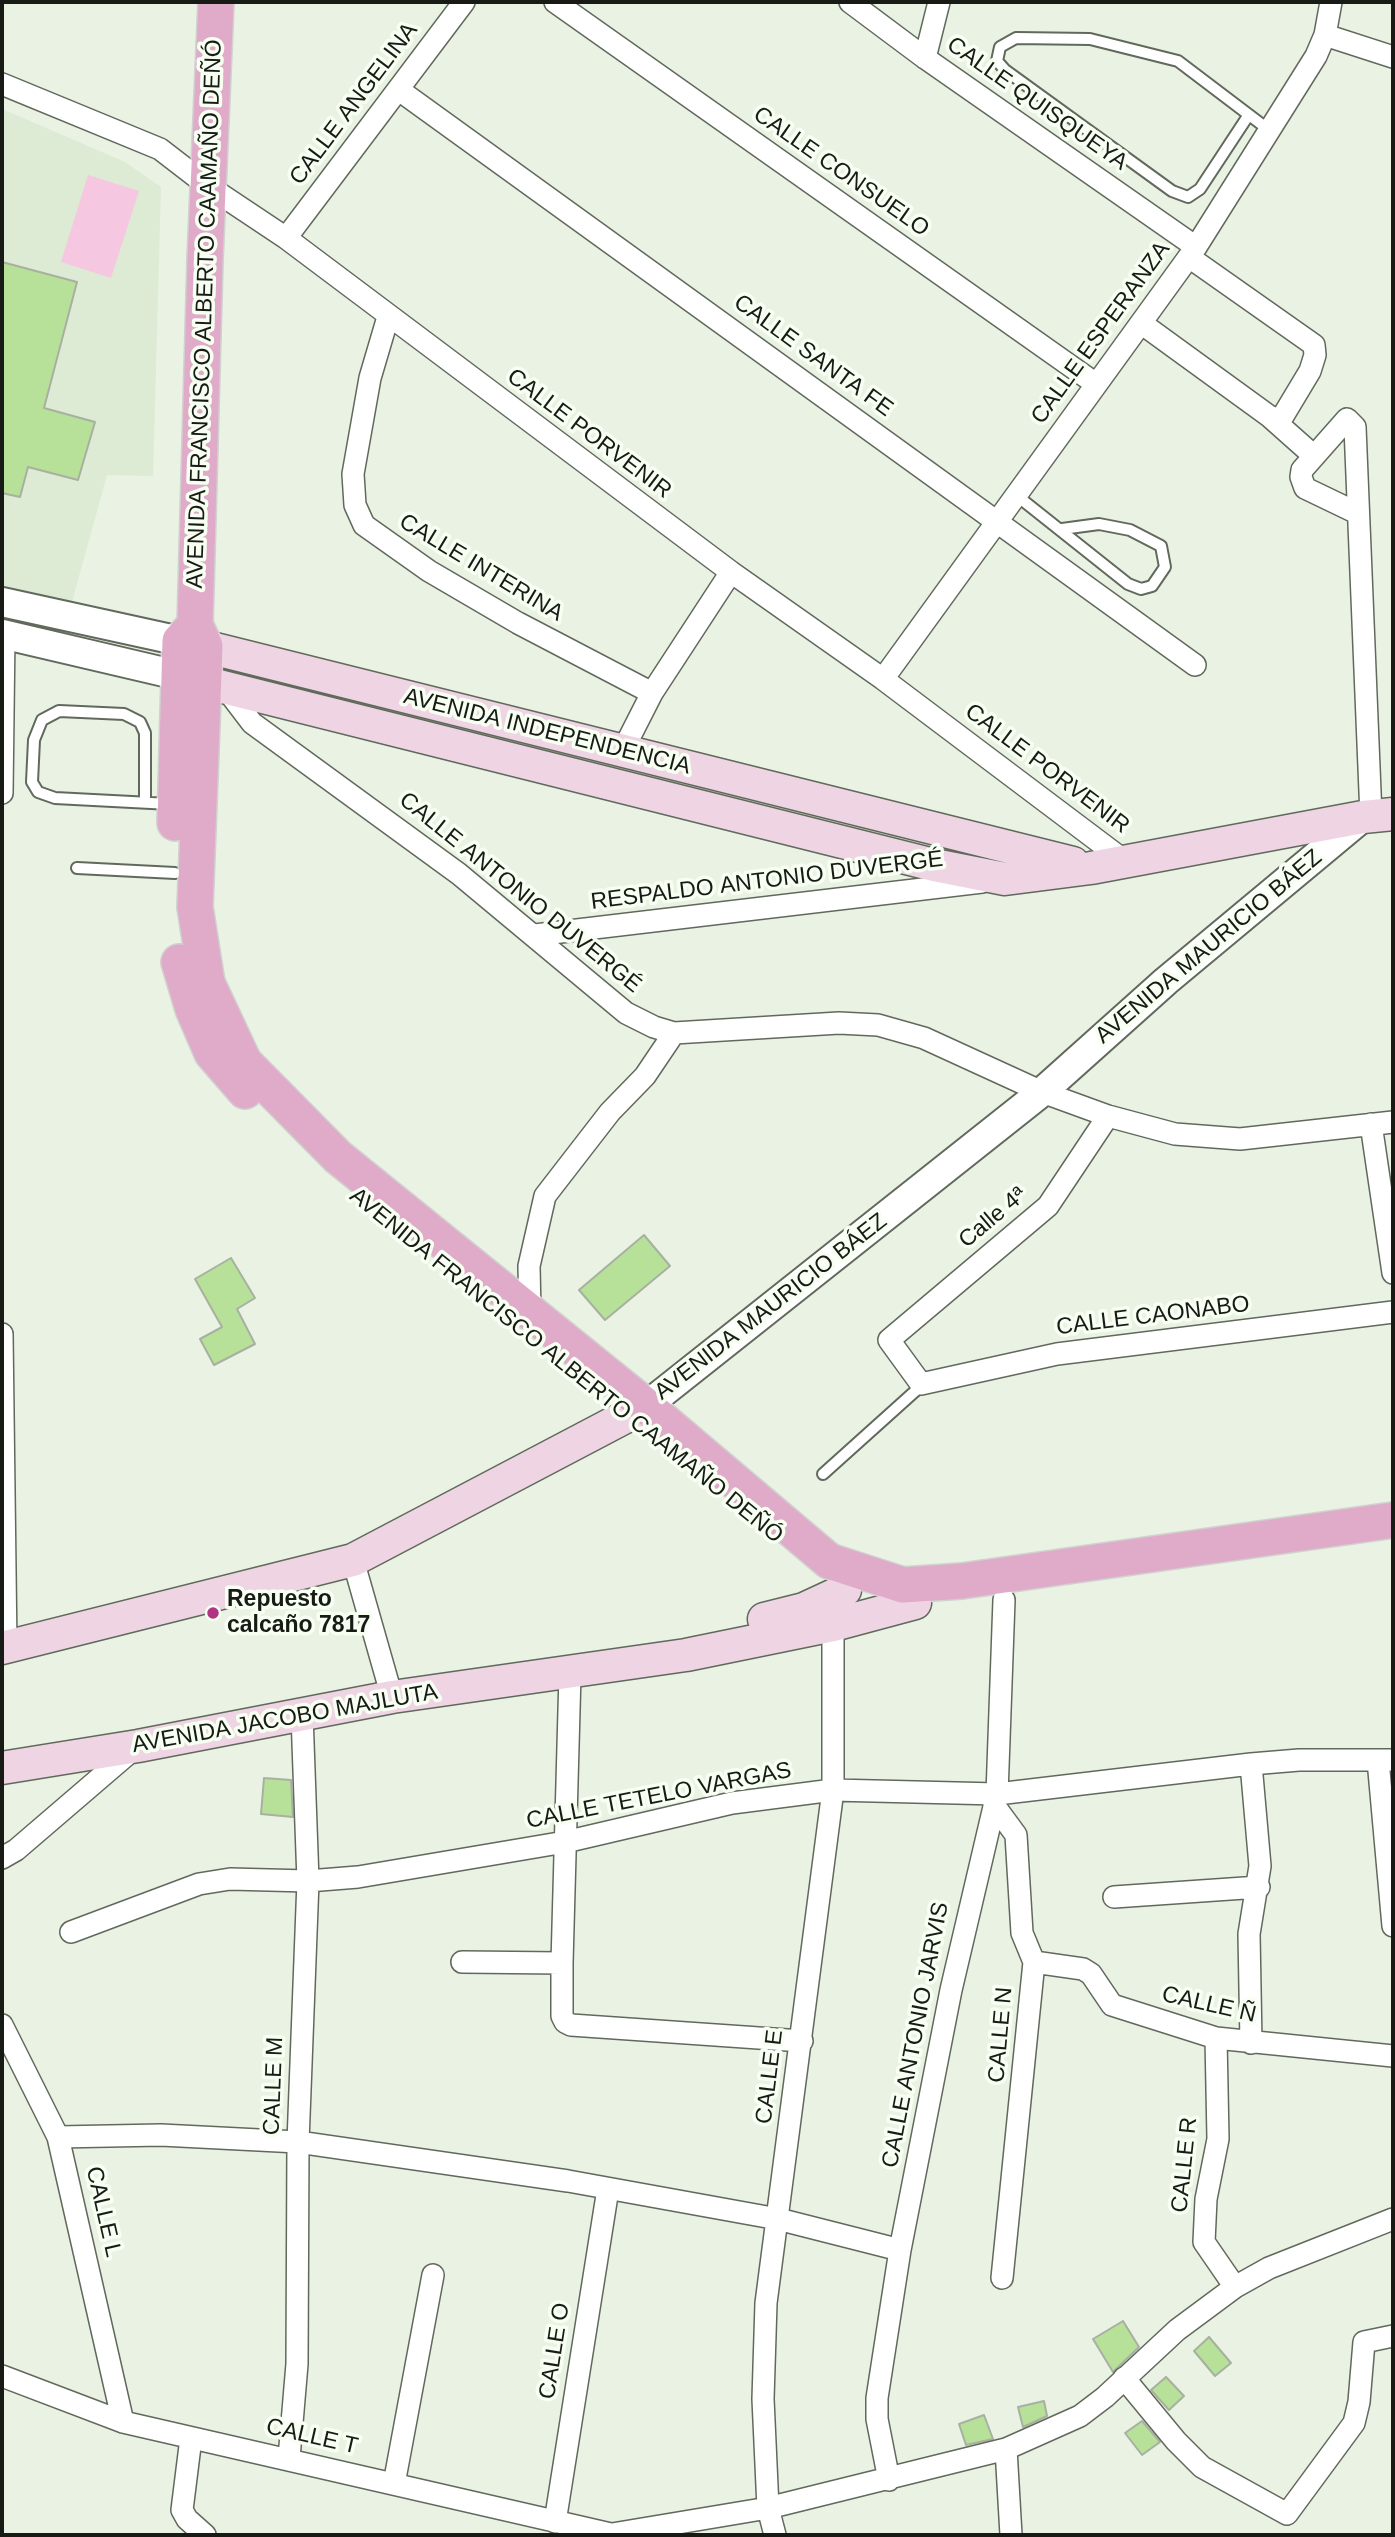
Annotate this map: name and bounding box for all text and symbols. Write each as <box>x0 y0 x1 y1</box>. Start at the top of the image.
street label: CALLE ANGELINA <box>284 18 424 190</box>
street label: CALLE QUISQUEYA <box>941 31 1133 177</box>
street label: AVENIDA FRANCISCO ALBERTO CAAMAÑO DEÑÓ <box>182 39 228 589</box>
street label: CALLE CONSUELO <box>748 101 934 243</box>
street label: CALLE ESPERANZA <box>1026 236 1176 430</box>
street label: CALLE SANTA FE <box>728 289 898 423</box>
street label: CALLE PORVENIR <box>501 363 677 505</box>
street label: CALLE INTERINA <box>394 508 568 628</box>
street label: AVENIDA INDEPENDENCIA <box>401 683 693 781</box>
street label: CALLE PORVENIR <box>959 698 1135 840</box>
street label: CALLE ANTONIO DUVERGÉ <box>393 787 647 999</box>
street label: AVENIDA MAURICIO BÁEZ <box>1090 844 1328 1050</box>
street label: RESPALDO ANTONIO DUVERGÉ <box>589 846 945 916</box>
street label: AVENIDA FRANCISCO ALBERTO CAAMAÑO DEÑÓ <box>344 1182 788 1550</box>
street label: Calle 4ª <box>953 1182 1033 1254</box>
street label: AVENIDA MAURICIO BÁEZ <box>649 1208 893 1406</box>
street label: CALLE CAONABO <box>1055 1290 1251 1342</box>
place label: Repuesto calcaño 7817 <box>227 1586 370 1640</box>
marker: Repuesto calcaño 7817 <box>205 1605 221 1621</box>
street label: AVENIDA JACOBO MAJLUTA <box>130 1679 440 1759</box>
street label: CALLE TETELO VARGAS <box>524 1757 794 1835</box>
street label: CALLE ANTONIO JARVIS <box>877 1900 955 2170</box>
street label: CALLE Ñ <box>1159 1981 1259 2029</box>
street label: CALLE N <box>983 1986 1019 2084</box>
street label: CALLE E <box>751 2028 789 2126</box>
street label: CALLE M <box>258 2036 290 2136</box>
street label: CALLE R <box>1166 2116 1204 2214</box>
street label: CALLE L <box>79 2164 127 2260</box>
street label: CALLE O <box>534 2301 576 2401</box>
street label: CALLE T <box>263 2413 361 2461</box>

